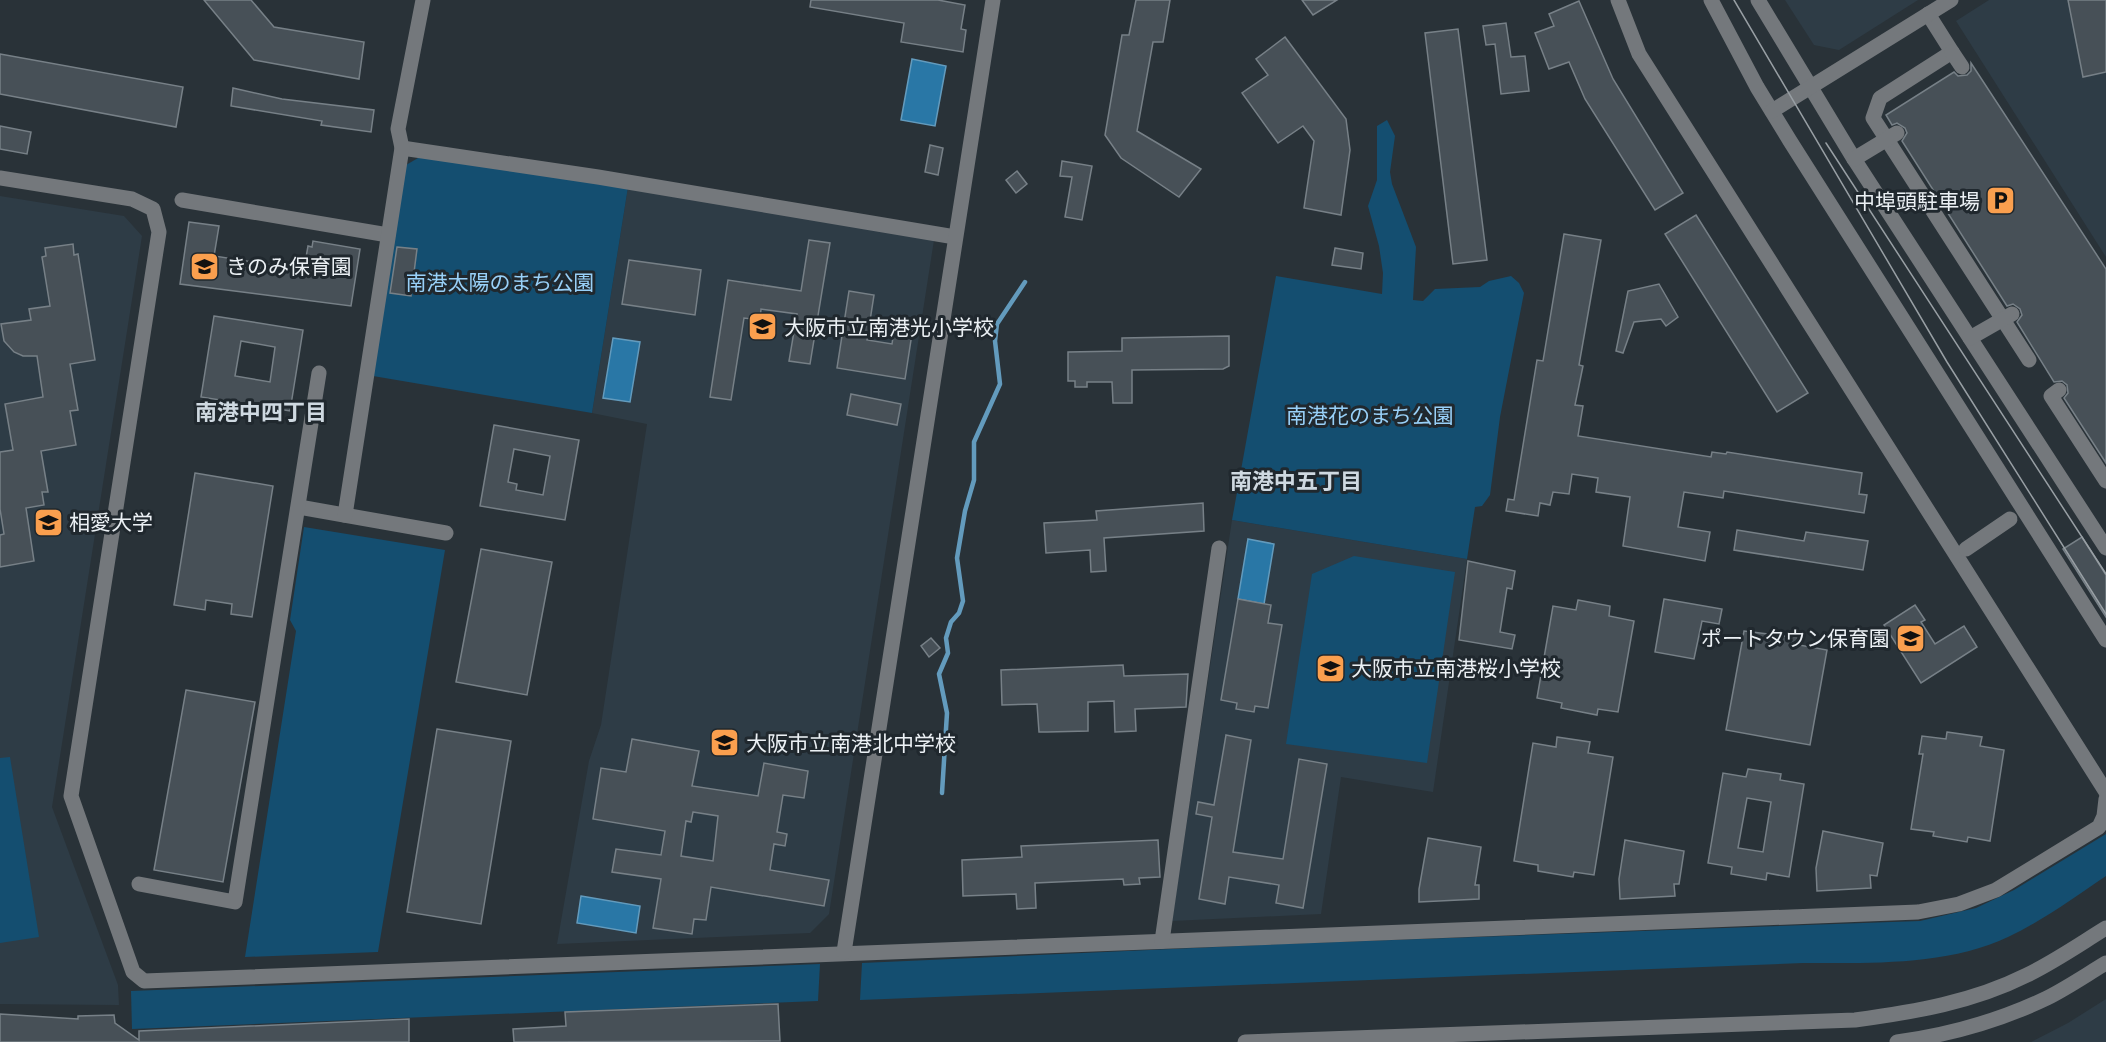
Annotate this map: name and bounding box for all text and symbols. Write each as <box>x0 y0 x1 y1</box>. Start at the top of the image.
parking icon: 中埠頭駐車場 <box>1985 185 2017 217</box>
place label: 中埠頭駐車場 <box>1854 187 1980 215</box>
school or university icon: きのみ保育園 <box>189 250 221 282</box>
place label: きのみ保育園 <box>226 252 352 280</box>
park label: 南港太陽のまち公園 <box>406 268 595 296</box>
school or university icon: 大阪市立南港光小学校 <box>747 311 779 343</box>
place label: 大阪市立南港光小学校 <box>784 313 994 341</box>
district label: 南港中四丁目 <box>195 397 327 426</box>
park label: 南港花のまち公園 <box>1286 401 1454 429</box>
district label: 南港中五丁目 <box>1230 466 1362 495</box>
school or university icon: 相愛大学 <box>32 506 64 538</box>
place label: 相愛大学 <box>69 508 153 536</box>
school or university icon: ポートタウン保育園 <box>1895 622 1927 654</box>
place label: ポートタウン保育園 <box>1701 624 1890 652</box>
school or university icon: 大阪市立南港桜小学校 <box>1314 652 1346 684</box>
place label: 大阪市立南港桜小学校 <box>1351 654 1561 682</box>
school or university icon: 大阪市立南港北中学校 <box>709 727 741 759</box>
place label: 大阪市立南港北中学校 <box>746 729 956 757</box>

